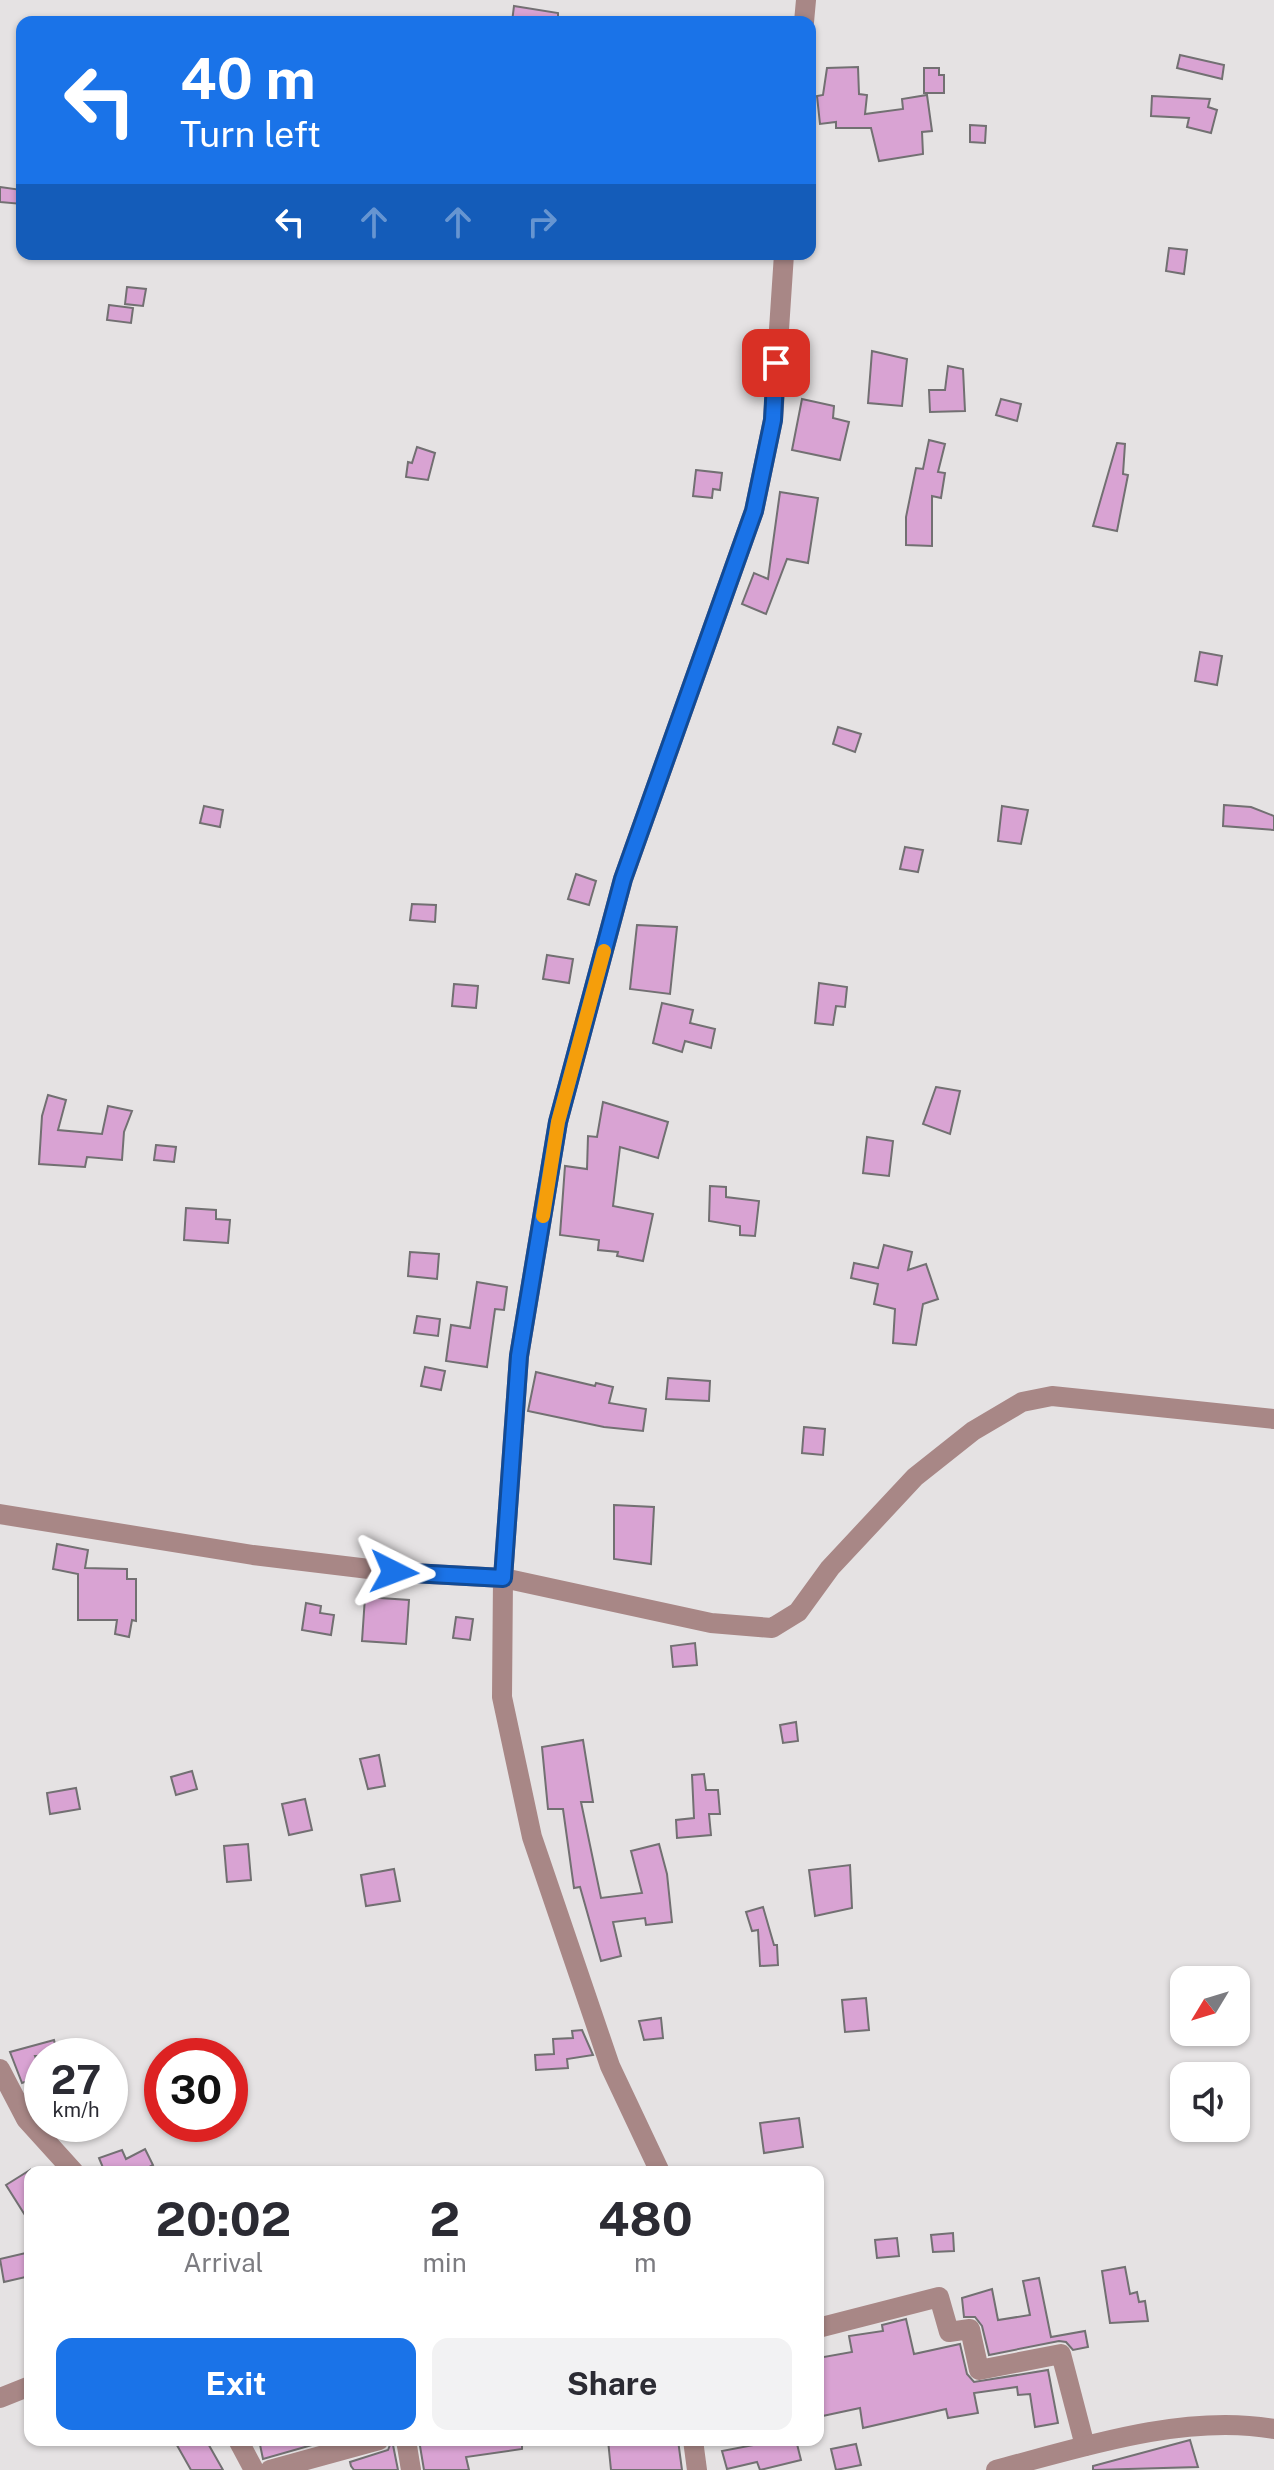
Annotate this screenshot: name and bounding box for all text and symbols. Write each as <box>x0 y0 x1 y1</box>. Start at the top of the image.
text: 40 m <box>180 46 316 112</box>
icon: left <box>48 48 152 152</box>
text: Turn left <box>180 113 321 155</box>
icon: left <box>268 200 312 244</box>
icon: ahead <box>352 200 396 244</box>
icon: ahead <box>436 200 480 244</box>
icon: right <box>520 200 564 244</box>
pin <box>742 329 810 397</box>
icon: arrive <box>754 341 798 385</box>
position arrow <box>352 1530 436 1614</box>
north arrow <box>1170 1966 1250 2046</box>
map controls <box>1170 1966 1250 2142</box>
speed limit sign: 30 <box>144 2038 248 2142</box>
text: 27 <box>51 2056 101 2103</box>
button: sound <box>1170 2062 1250 2142</box>
text: km/h <box>52 2098 100 2122</box>
text: 20:02 <box>155 2190 291 2247</box>
text: 2 <box>429 2190 460 2247</box>
text: 480 <box>598 2190 693 2247</box>
text: Arrival <box>183 2247 263 2278</box>
text: min <box>423 2247 467 2278</box>
text: m <box>634 2247 657 2278</box>
button: Exit <box>56 2338 416 2430</box>
button: Share <box>432 2338 792 2430</box>

